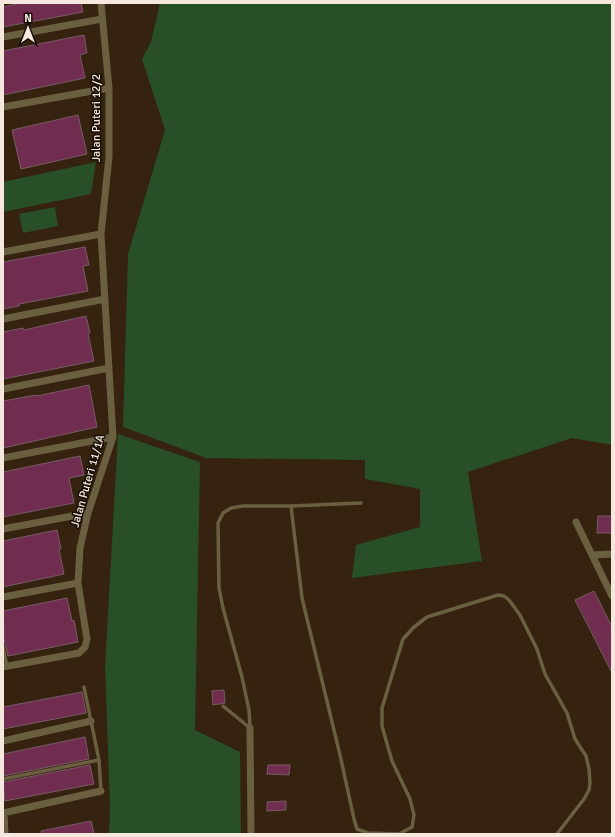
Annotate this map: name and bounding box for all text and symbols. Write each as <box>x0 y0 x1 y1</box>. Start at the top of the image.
north arrow <box>8 8 48 48</box>
text: N <box>24 12 32 25</box>
street label: Jalan Puteri 12/2 <box>89 74 104 162</box>
street label: Jalan Puteri 11/1A <box>68 432 109 529</box>

